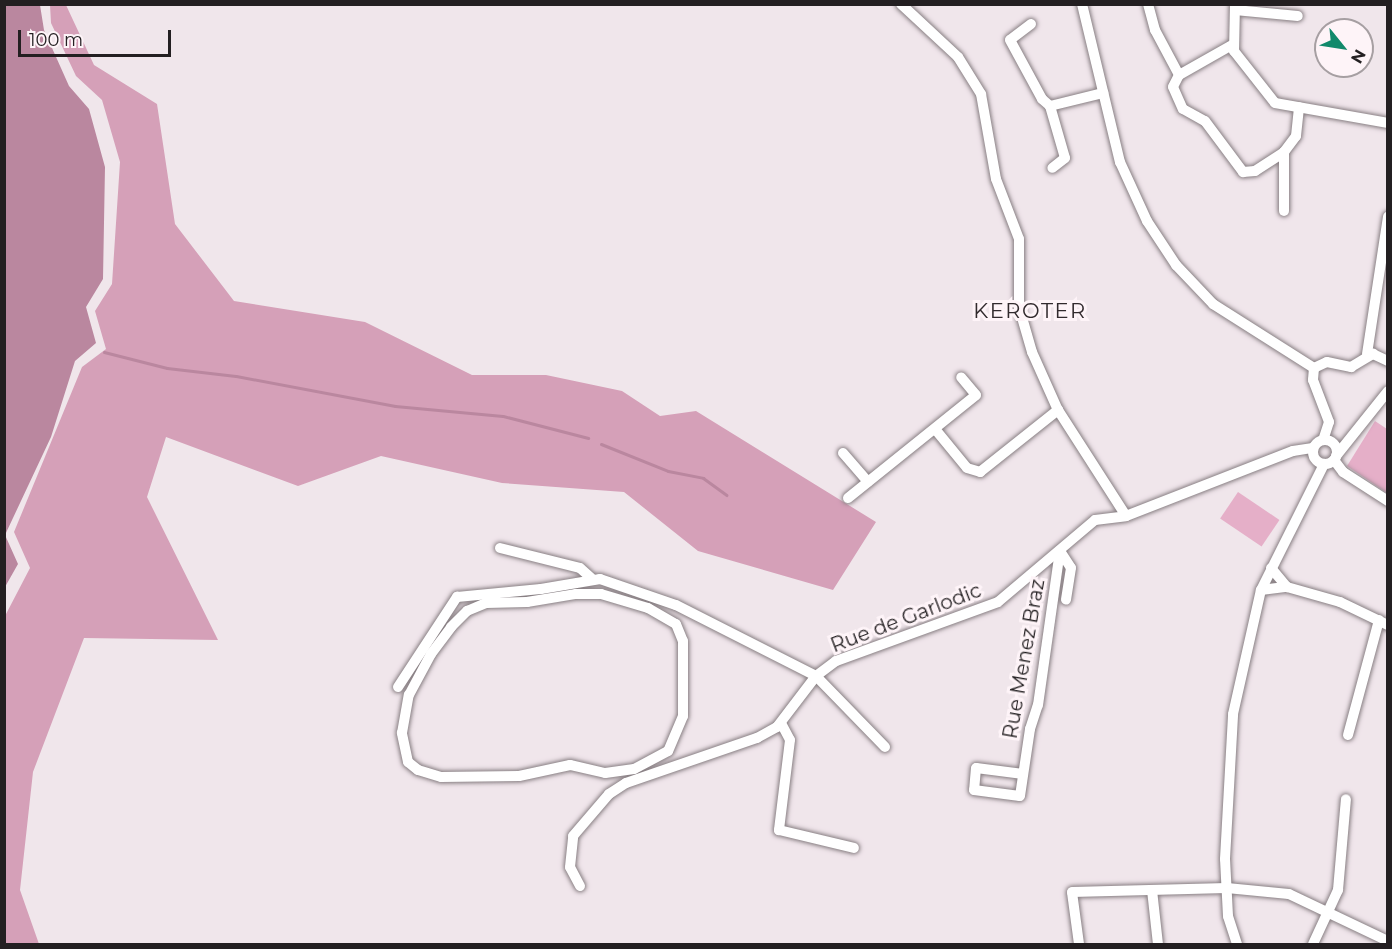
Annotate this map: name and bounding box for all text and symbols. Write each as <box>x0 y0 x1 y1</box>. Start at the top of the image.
scale bar <box>21 18 174 56</box>
north arrow <box>1314 18 1374 78</box>
text: 100 m <box>29 29 83 51</box>
text: N <box>1347 46 1370 67</box>
district label: KEROTER <box>973 298 1087 324</box>
street label: Rue Menez Braz <box>998 577 1050 741</box>
street label: Rue de Garlodic <box>827 578 985 658</box>

